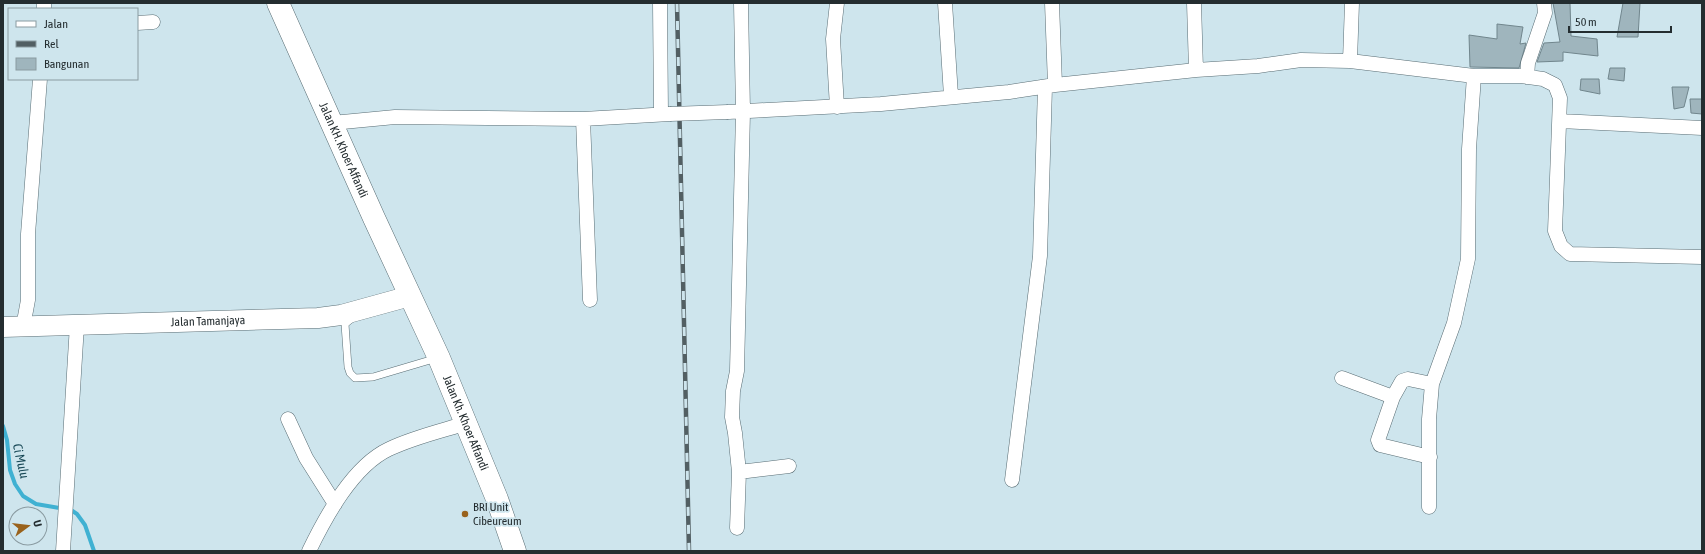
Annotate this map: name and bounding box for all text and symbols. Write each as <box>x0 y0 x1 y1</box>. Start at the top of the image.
legend <box>8 8 138 80</box>
scale bar <box>1569 8 1671 34</box>
text: 50 m <box>1575 15 1597 29</box>
text: Jalan <box>44 17 68 31</box>
text: Rel <box>44 37 59 51</box>
text: Bangunan <box>44 57 89 71</box>
street label: Jalan KH. Khoer Affandi <box>316 100 371 200</box>
street label: Jalan Tamanjaya <box>170 313 245 329</box>
street label: Jalan Kh. Khoer Affandi <box>440 373 491 473</box>
water label: Ci Mulu <box>10 442 32 480</box>
place label: BRI Unit Cibeureum <box>473 500 522 528</box>
north arrow <box>8 506 48 546</box>
marker: BRI Unit Cibeureum <box>460 509 470 519</box>
text: U <box>31 519 44 528</box>

